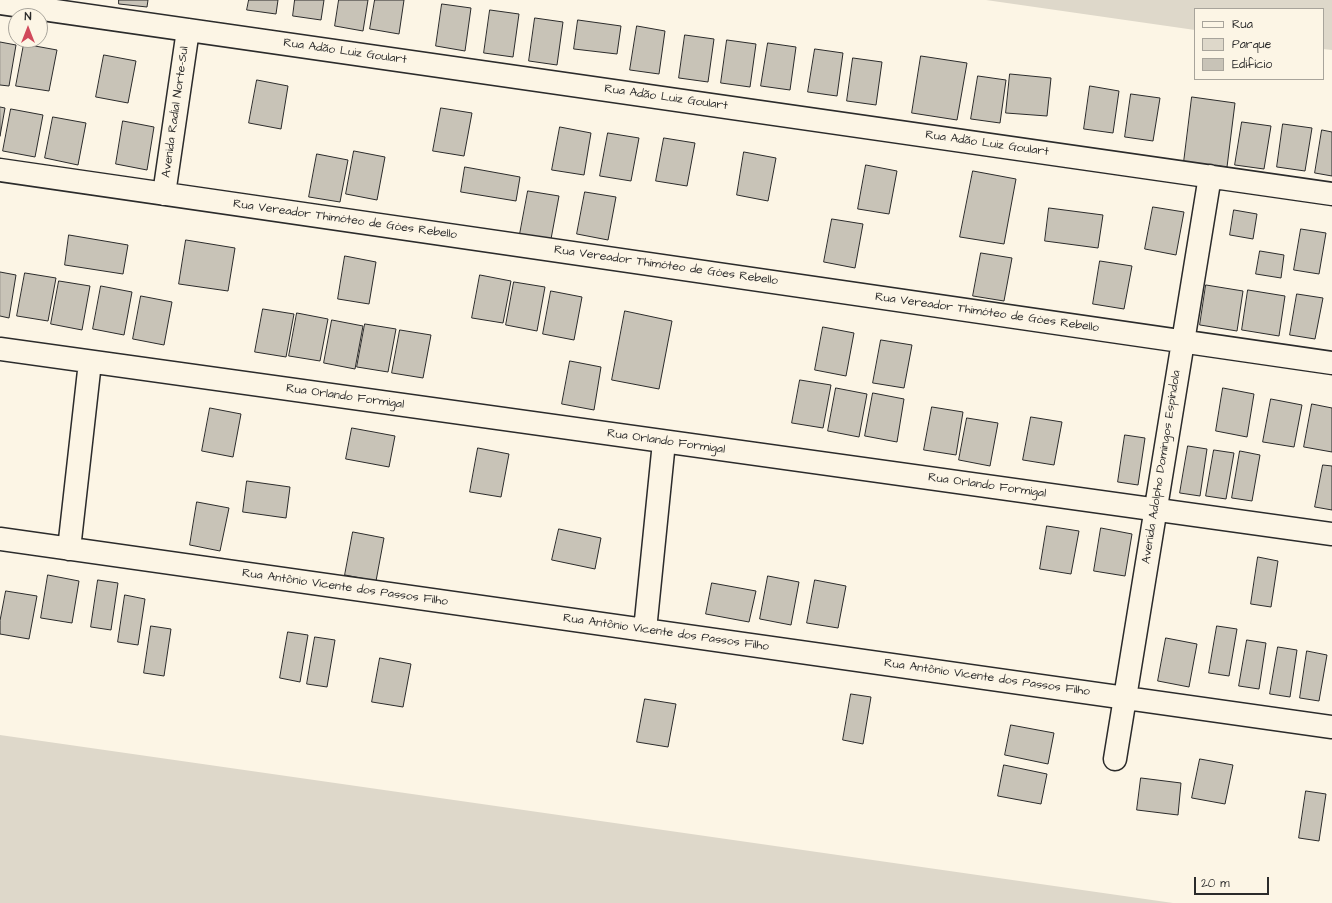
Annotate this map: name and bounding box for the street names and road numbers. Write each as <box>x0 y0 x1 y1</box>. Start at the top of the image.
street label: Rua Adão Luiz Goulart <box>282 36 408 68</box>
street label: Avenida Radial Norte-Sul <box>160 45 192 179</box>
street label: Rua Adão Luiz Goulart <box>603 82 729 114</box>
street label: Rua Adão Luiz Goulart <box>924 128 1050 160</box>
street label: Rua Vereador Thimóteo de Góes Rebello <box>232 197 458 243</box>
street label: Rua Vereador Thimóteo de Góes Rebello <box>553 243 779 289</box>
street label: Rua Vereador Thimóteo de Góes Rebello <box>874 290 1100 336</box>
street label: Avenida Adolpho Domingos Espíndola <box>1140 369 1184 565</box>
street label: Rua Orlando Formigal <box>285 382 405 412</box>
street label: Rua Orlando Formigal <box>606 427 726 457</box>
street label: Rua Orlando Formigal <box>927 471 1047 501</box>
street label: Rua Antônio Vicente dos Passos Filho <box>241 566 449 610</box>
street label: Rua Antônio Vicente dos Passos Filho <box>562 611 770 655</box>
street label: Rua Antônio Vicente dos Passos Filho <box>883 656 1091 700</box>

